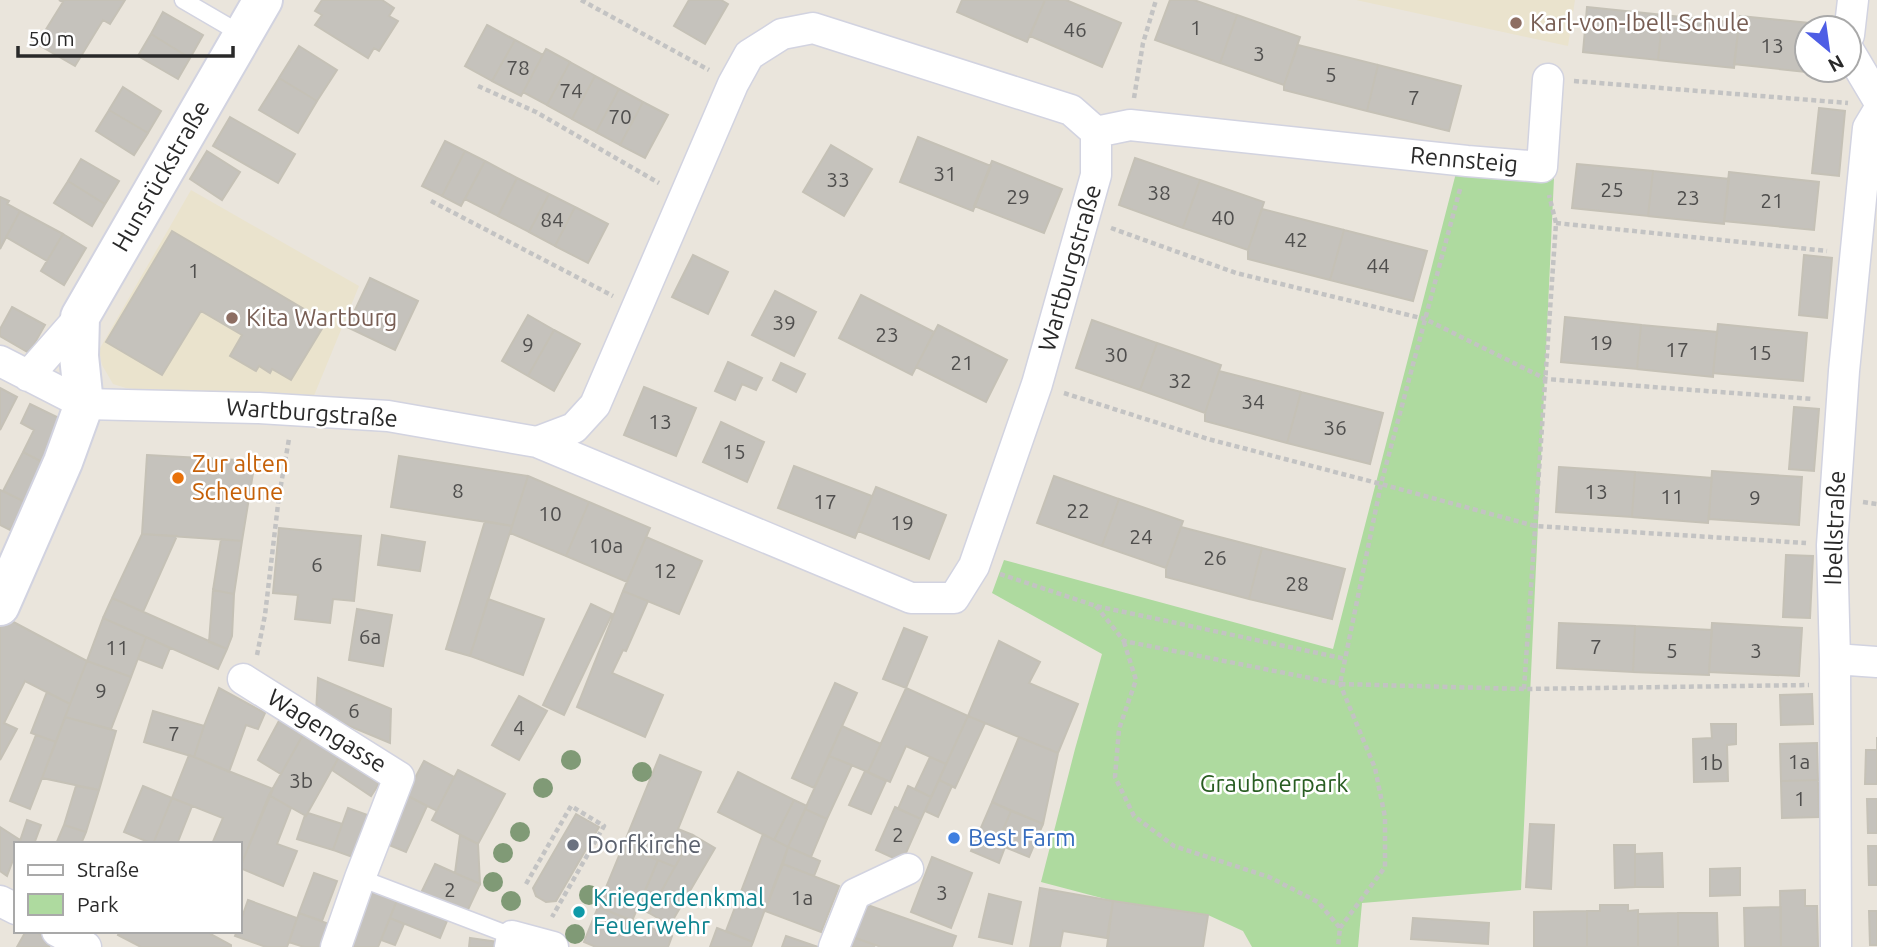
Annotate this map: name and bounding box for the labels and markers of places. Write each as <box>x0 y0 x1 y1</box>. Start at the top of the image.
place label: Karl-von-Ibell-Schule <box>1530 9 1749 36</box>
marker: Karl-von-Ibell-Schule <box>1508 15 1524 31</box>
place label: Kita Wartburg <box>246 304 397 331</box>
marker: Kita Wartburg <box>224 310 240 326</box>
place label: Zur alten Scheune <box>192 450 289 505</box>
marker: Zur alten Scheune <box>170 470 186 486</box>
place label: Best Farm <box>968 824 1076 851</box>
marker: Best Farm <box>946 830 962 846</box>
place label: Dorfkirche <box>587 831 701 858</box>
marker: Dorfkirche <box>565 837 581 853</box>
place label: Kriegerdenkmal Feuerwehr <box>593 884 764 939</box>
marker: Kriegerdenkmal Feuerwehr <box>571 904 587 920</box>

